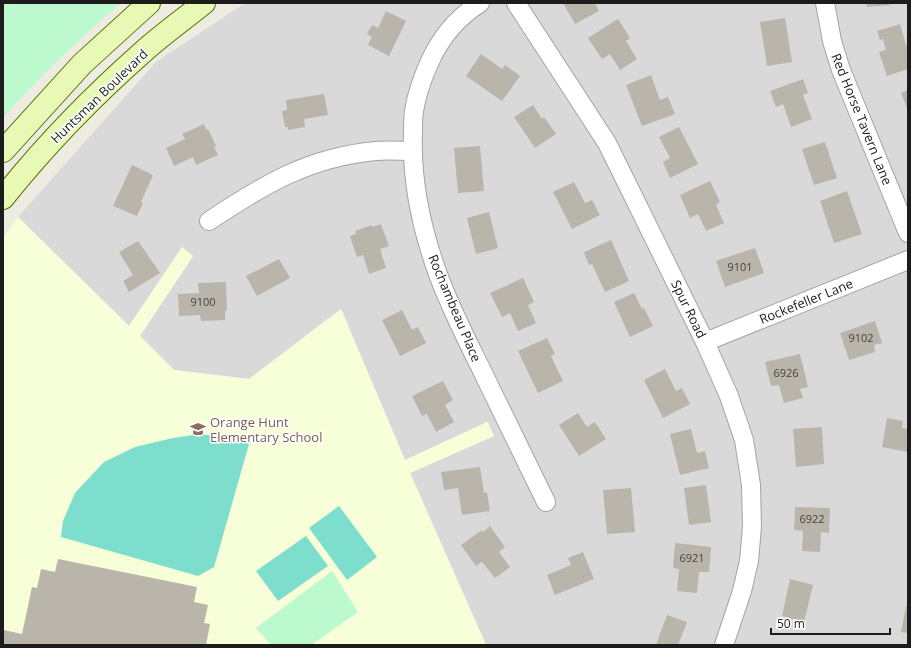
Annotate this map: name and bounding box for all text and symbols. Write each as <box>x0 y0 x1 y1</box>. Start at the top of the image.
street label: Huntsman Boulevard <box>46 45 152 147</box>
street label: Red Horse Tavern Lane <box>827 51 897 187</box>
street label: Rochambeau Place <box>424 252 486 364</box>
house number: 9101 <box>727 259 753 274</box>
street label: Rockefeller Lane <box>756 274 856 328</box>
street label: Spur Road <box>667 277 711 341</box>
house number: 9100 <box>190 294 216 309</box>
house number: 9102 <box>848 330 874 345</box>
house number: 6926 <box>773 365 799 380</box>
place label: Orange Hunt Elementary School <box>210 413 322 446</box>
school or university icon: Orange Hunt Elementary School <box>189 420 207 438</box>
house number: 6922 <box>799 511 825 526</box>
house number: 6921 <box>679 550 705 565</box>
scale bar <box>771 610 890 636</box>
text: 50 m <box>777 615 805 632</box>

